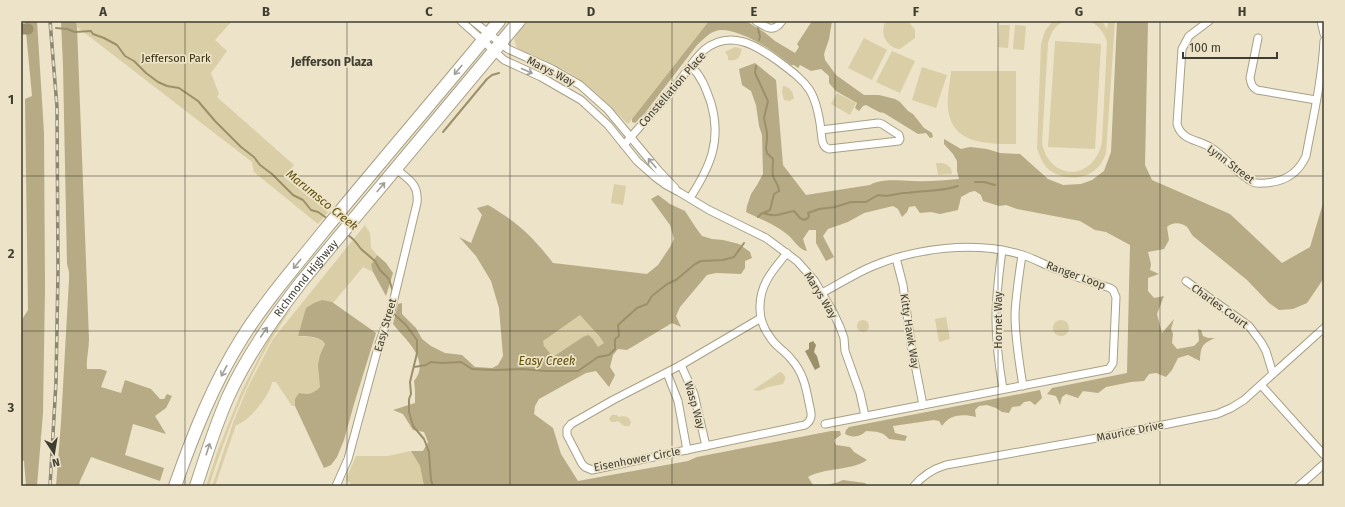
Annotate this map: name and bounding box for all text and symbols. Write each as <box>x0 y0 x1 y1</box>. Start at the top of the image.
text: A <box>98 4 107 19</box>
text: B <box>262 4 270 19</box>
text: C <box>425 4 433 19</box>
text: D <box>587 4 596 19</box>
text: E <box>751 4 758 19</box>
text: F <box>913 4 920 19</box>
text: G <box>1075 4 1083 19</box>
text: H <box>1238 4 1246 19</box>
scale bar <box>1183 34 1277 60</box>
text: 100 m <box>1189 41 1221 55</box>
street label: Constellation Place <box>636 49 709 130</box>
park label: Jefferson Park <box>141 52 211 65</box>
street label: Marys Way <box>525 54 577 89</box>
district label: Jefferson Plaza <box>290 55 373 69</box>
one-way arrow <box>453 65 462 76</box>
one-way arrow <box>520 68 532 75</box>
text: 1 <box>8 92 14 107</box>
street label: Lynn Street <box>1205 142 1257 186</box>
one-way arrow <box>648 158 657 169</box>
water label: Marumsco Creek <box>283 167 361 234</box>
one-way arrow <box>376 182 385 193</box>
street label: Richmond Highway <box>271 237 341 320</box>
text: 2 <box>8 246 15 261</box>
one-way arrow <box>292 258 301 269</box>
street label: Ranger Loop <box>1044 259 1107 292</box>
street label: Marys Way <box>801 270 840 321</box>
street label: Charles Court <box>1189 281 1251 331</box>
street label: Hornet Way <box>992 291 1005 349</box>
street label: Kitty Hawk Way <box>897 293 922 370</box>
street label: Easy Street <box>372 297 399 353</box>
one-way arrow <box>260 327 269 338</box>
water label: Easy Creek <box>519 354 576 368</box>
one-way arrow <box>219 365 227 377</box>
street label: Wasp Way <box>681 380 708 431</box>
text: 3 <box>7 400 15 415</box>
street label: Maurice Drive <box>1095 419 1165 444</box>
north arrow <box>34 433 74 473</box>
one-way arrow <box>205 443 212 456</box>
street label: Eisenhower Circle <box>593 445 682 474</box>
text: N <box>51 455 61 469</box>

